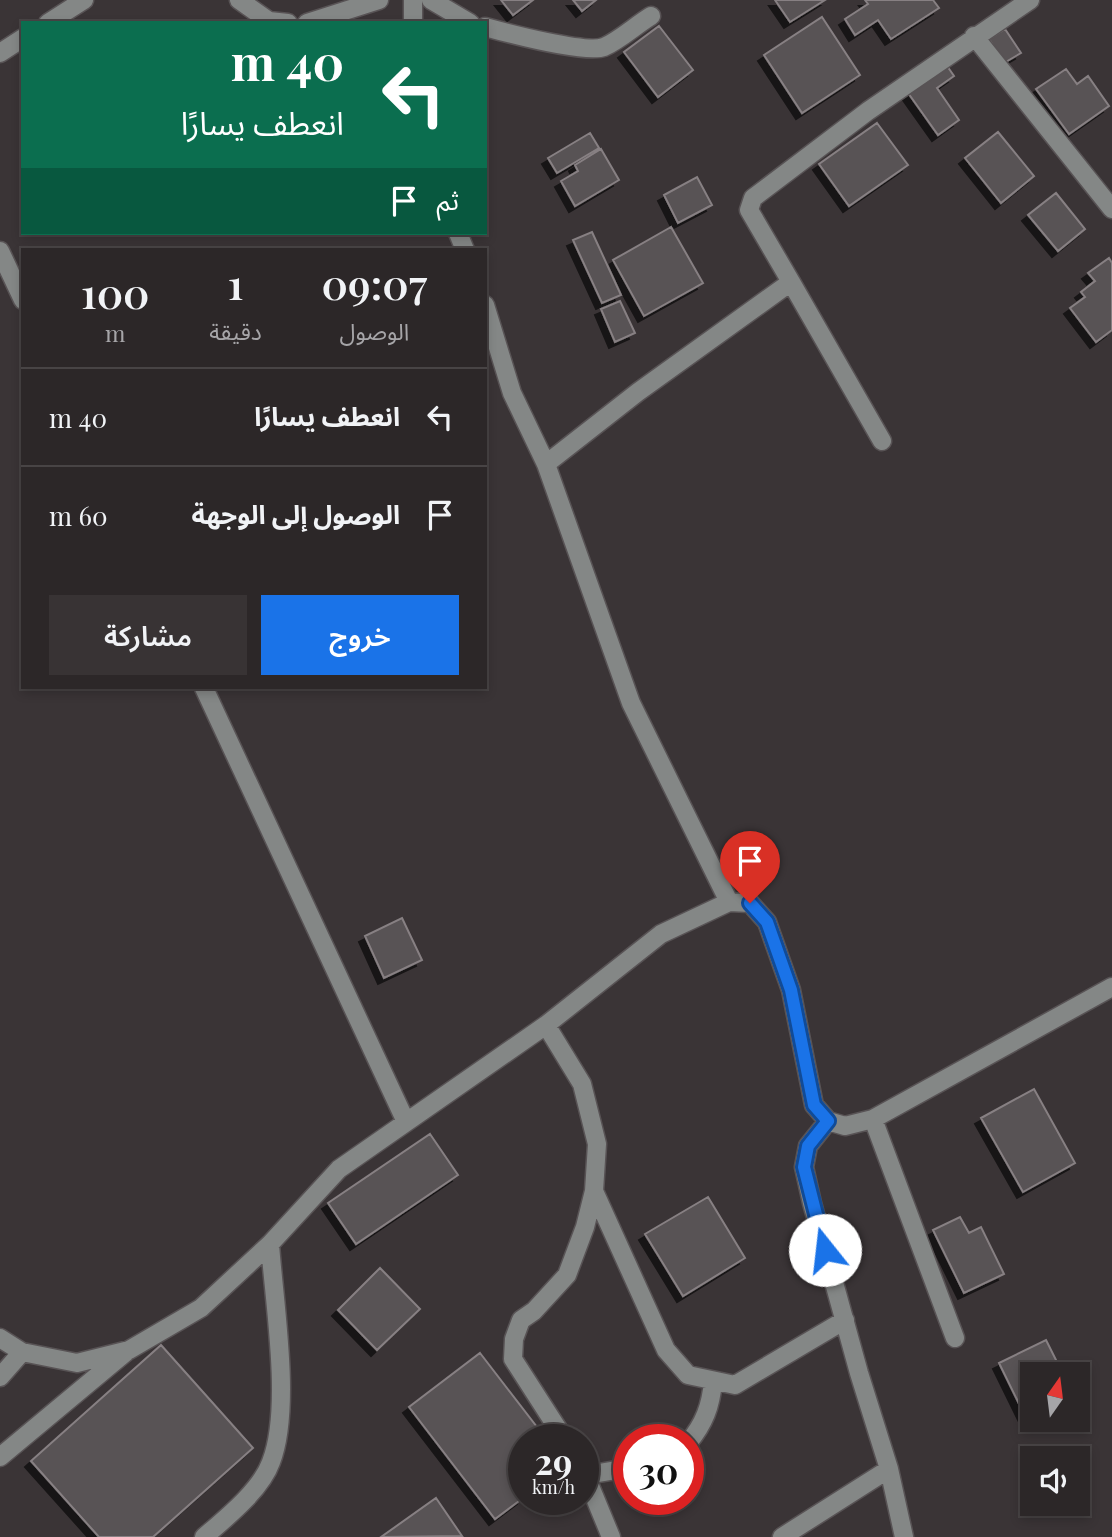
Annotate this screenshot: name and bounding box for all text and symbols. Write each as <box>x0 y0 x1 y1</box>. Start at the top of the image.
text: 40 m <box>231 28 344 93</box>
icon: left <box>368 49 459 140</box>
text: انعطف يسارًا <box>181 100 344 143</box>
icon: arrive <box>385 182 423 220</box>
text: ثم <box>437 182 459 217</box>
text: 1 <box>228 255 243 311</box>
text: 09:07 <box>321 255 427 311</box>
text: 100 <box>81 264 150 320</box>
text: دقيقة <box>209 315 262 346</box>
text: الوصول <box>339 315 409 346</box>
text: m <box>105 317 125 348</box>
text: انعطف يسارًا <box>254 398 400 433</box>
icon: left <box>421 398 459 436</box>
text: 40 m <box>49 400 107 435</box>
text: الوصول إلى الوجهة <box>192 496 400 531</box>
icon: arrive <box>421 496 459 534</box>
text: 60 m <box>49 498 108 533</box>
button: مشاركة <box>49 595 247 675</box>
button: خروج <box>261 595 459 675</box>
pin <box>720 831 780 903</box>
icon: arrive <box>731 842 769 880</box>
position arrow <box>788 1213 862 1287</box>
north arrow <box>1020 1362 1090 1432</box>
map controls <box>1020 1362 1090 1516</box>
speed limit sign: 30 <box>613 1424 704 1515</box>
text: 29 <box>535 1437 572 1484</box>
button: sound <box>1020 1446 1090 1516</box>
text: km/h <box>532 1475 575 1499</box>

